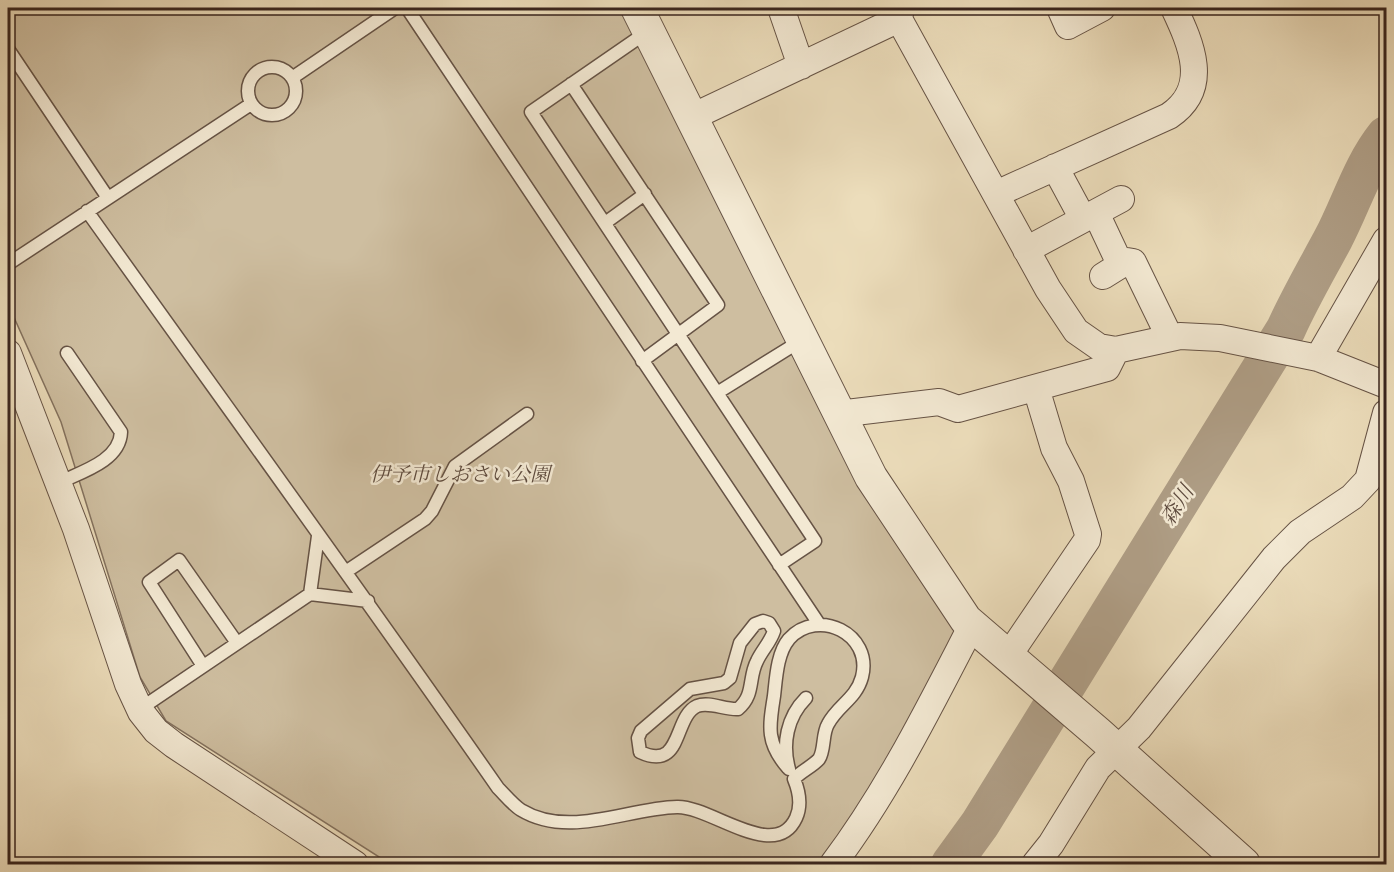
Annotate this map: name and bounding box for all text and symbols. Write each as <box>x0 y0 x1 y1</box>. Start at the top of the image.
park label: 伊予市しおさい公園 <box>370 463 553 486</box>
water label: 森川 <box>1156 479 1199 529</box>

